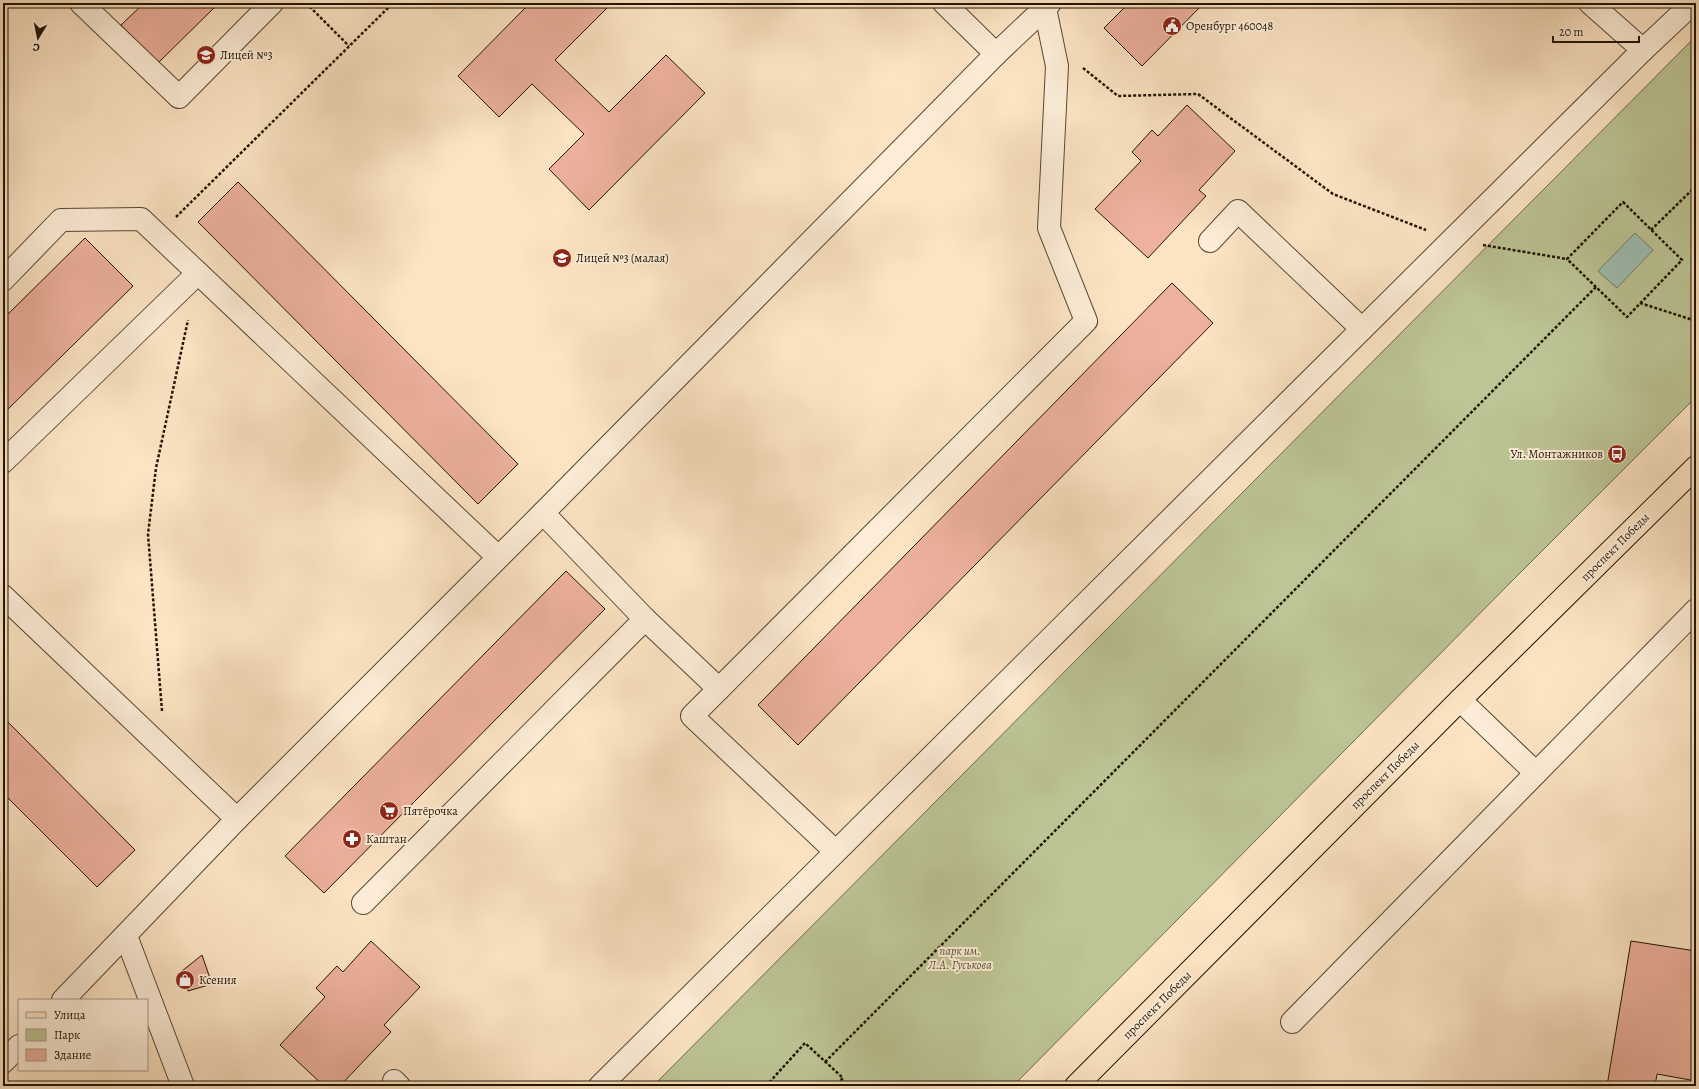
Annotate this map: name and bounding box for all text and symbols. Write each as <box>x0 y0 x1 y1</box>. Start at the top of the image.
public building icon: Оренбург 460048 <box>1161 15 1183 37</box>
north arrow <box>18 18 58 58</box>
place label: Оренбург 460048 <box>1186 18 1274 34</box>
scale bar <box>1553 18 1639 44</box>
text: 20 m <box>1559 24 1583 40</box>
text: С <box>31 39 41 55</box>
school or university icon: Лицей №3 <box>195 44 217 66</box>
place label: Лицей №3 <box>220 47 273 63</box>
school or university icon: Лицей №3 (малая) <box>551 247 573 269</box>
place label: Лицей №3 (малая) <box>576 250 669 266</box>
bus stop icon: Ул. Монтажников <box>1606 443 1628 465</box>
place label: Ул. Монтажников <box>1510 446 1603 462</box>
street label: проспект Победы <box>1577 509 1653 585</box>
street label: проспект Победы <box>1347 737 1423 813</box>
supermarket icon: Пятёрочка <box>378 800 400 822</box>
place label: Пятёрочка <box>403 803 458 819</box>
pharmacy icon: Каштан <box>341 828 363 850</box>
place label: Каштан <box>366 831 407 847</box>
park label: парк им. Л.А. Гуськова <box>927 943 992 973</box>
street label: проспект Победы <box>1119 967 1195 1043</box>
shop icon: Ксения <box>174 969 196 991</box>
place label: Ксения <box>199 972 237 988</box>
legend <box>18 999 148 1071</box>
text: Улица <box>54 1007 86 1023</box>
text: Парк <box>54 1027 80 1043</box>
text: Здание <box>54 1047 91 1063</box>

